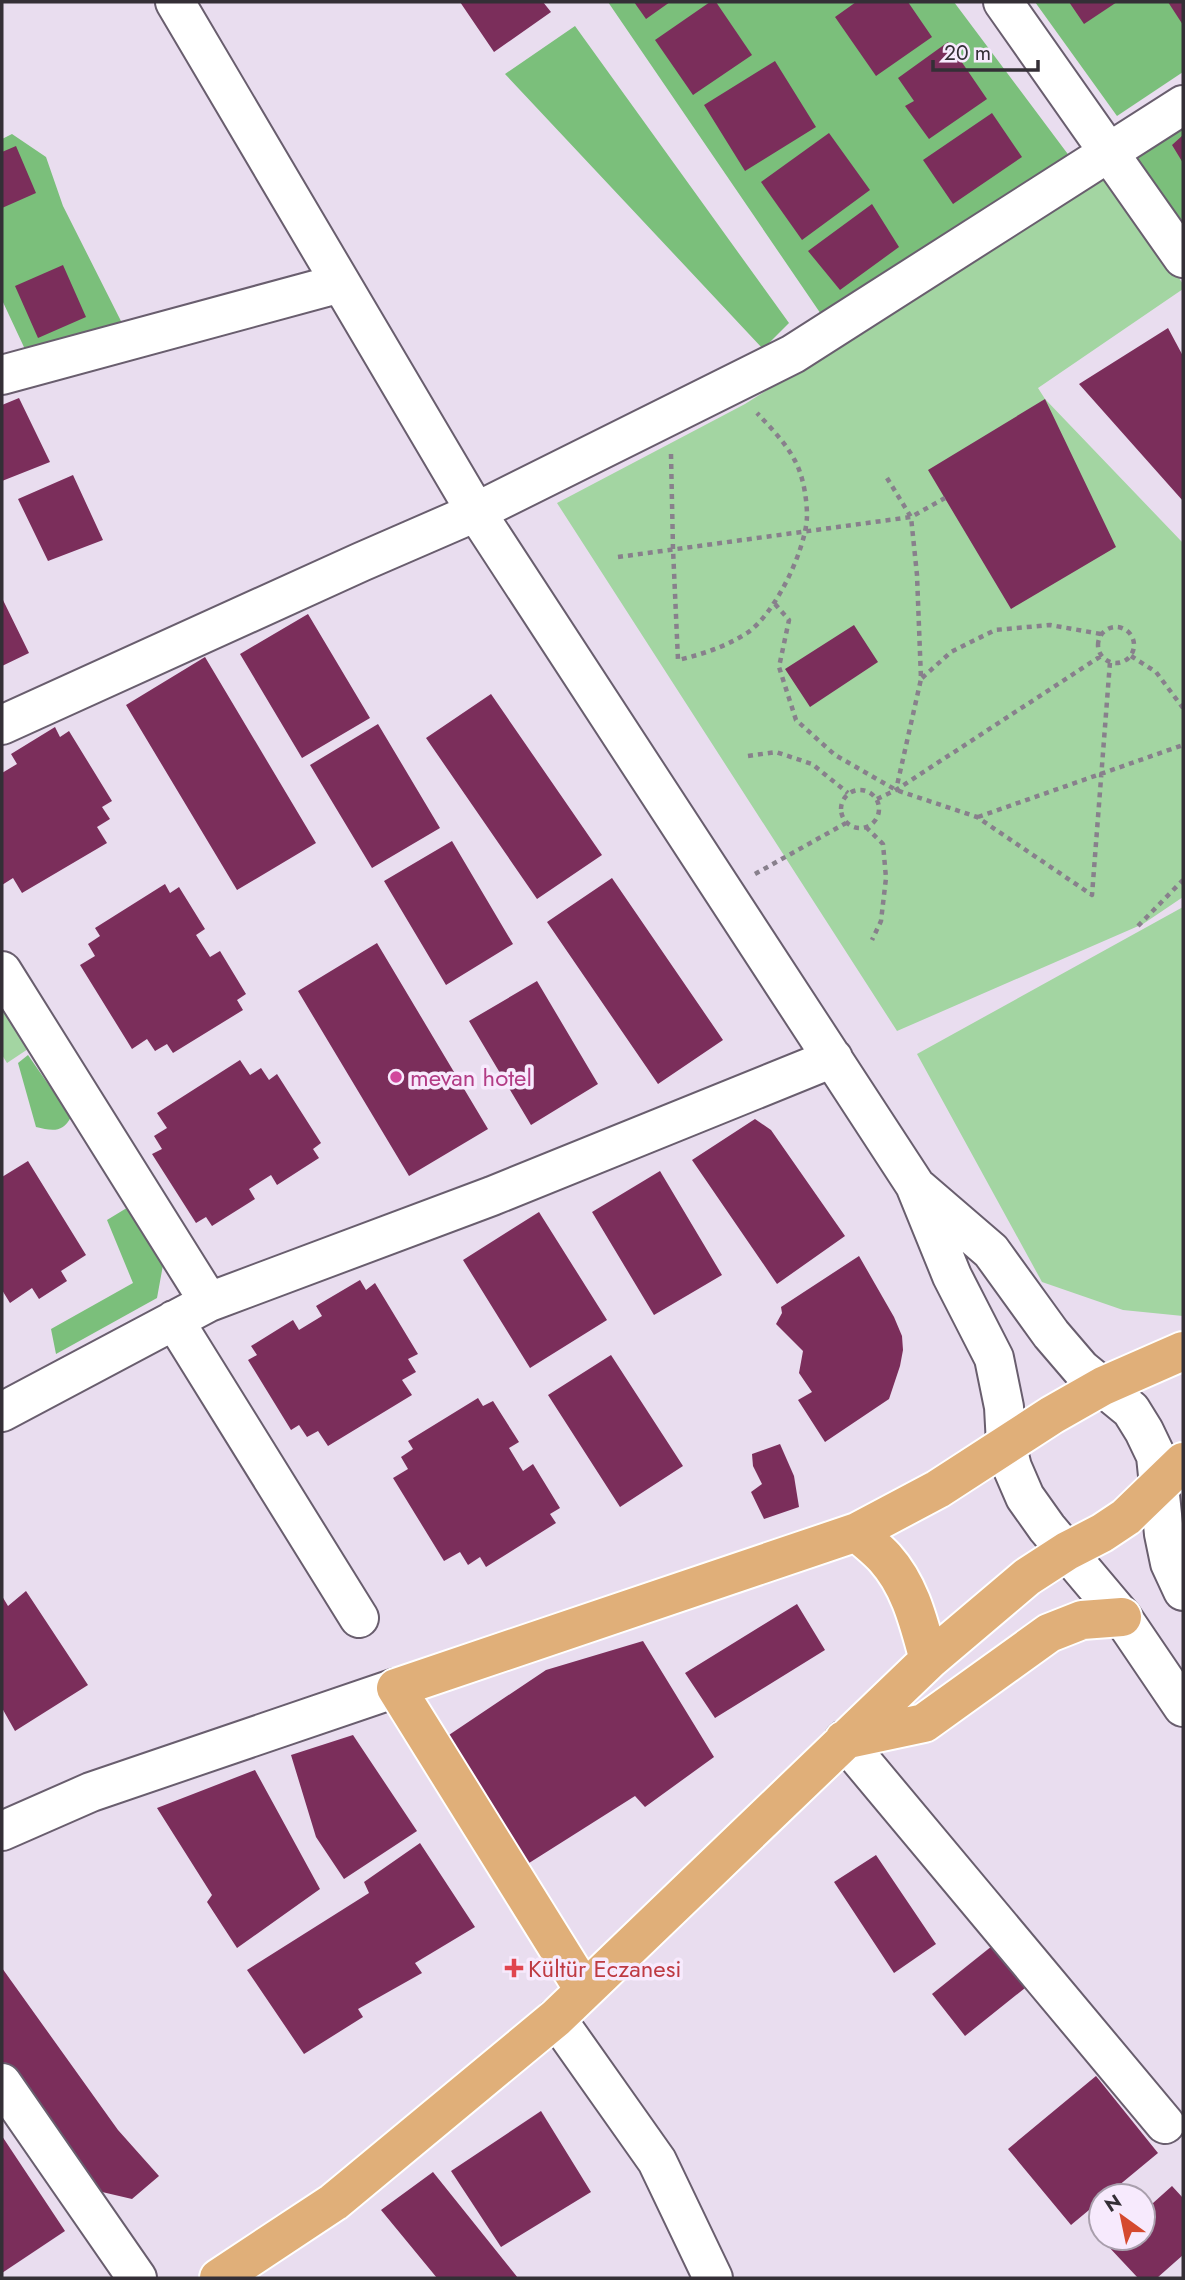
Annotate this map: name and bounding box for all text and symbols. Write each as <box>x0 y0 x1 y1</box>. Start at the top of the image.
scale bar <box>933 28 1038 72</box>
text: 20 m <box>944 38 991 68</box>
place label: mevan hotel <box>410 1060 532 1095</box>
marker: mevan hotel <box>388 1069 404 1085</box>
place label: Kültür Eczanesi <box>528 1951 682 1986</box>
marker: Kültür Eczanesi <box>506 1960 522 1976</box>
north arrow <box>1087 2182 1157 2252</box>
text: N <box>1099 2188 1127 2219</box>

